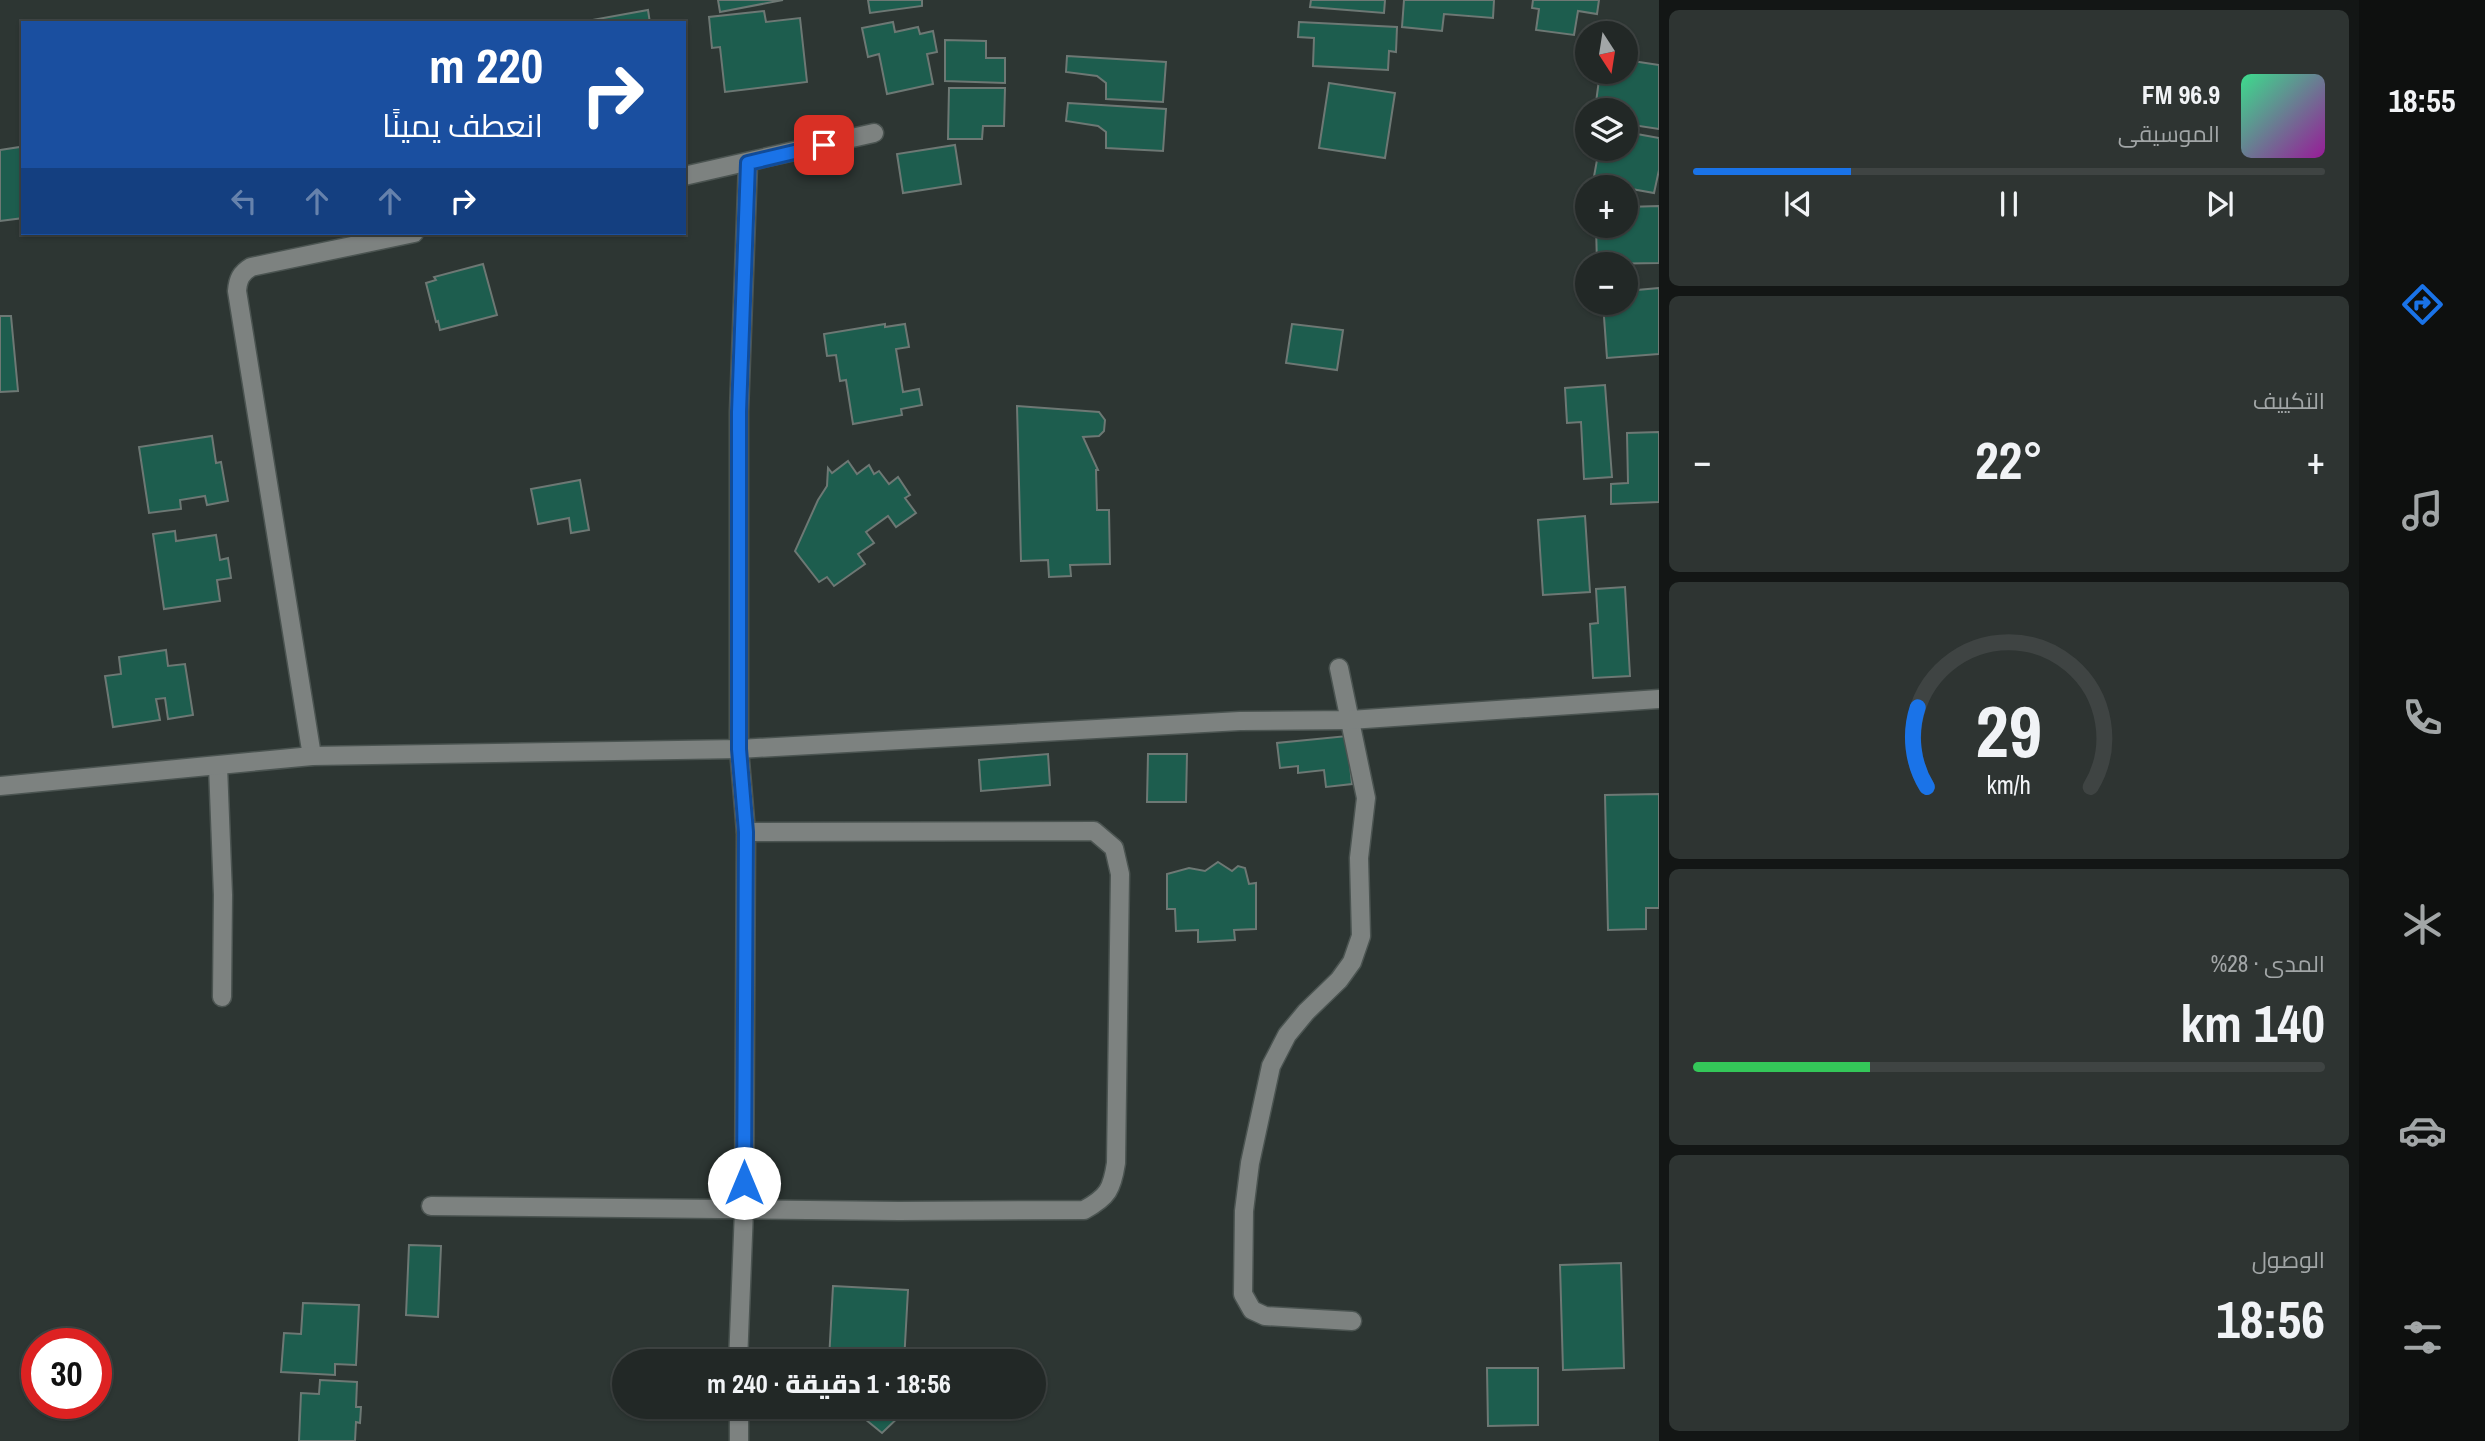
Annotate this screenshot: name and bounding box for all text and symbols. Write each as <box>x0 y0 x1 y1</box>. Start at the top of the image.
north arrow <box>1575 21 1638 84</box>
map controls <box>1575 21 1638 315</box>
text: 220 m <box>429 32 543 98</box>
icon: right <box>567 49 658 140</box>
text: 96.9 FM <box>2142 77 2220 112</box>
text: 18:55 <box>2388 79 2456 122</box>
button: layers <box>1575 98 1638 161</box>
text: انعطف يمينًا <box>382 104 543 147</box>
pin <box>794 115 854 175</box>
text: الموسيقى <box>2118 118 2220 149</box>
icon: arrive <box>805 126 843 164</box>
button: + <box>1575 175 1638 238</box>
icon: left <box>225 182 263 220</box>
icon: ahead <box>298 182 336 220</box>
icon: ahead <box>371 182 409 220</box>
icon: right <box>444 182 482 220</box>
icon: previous <box>1779 185 1817 223</box>
icon: pause <box>1990 185 2028 223</box>
icon: next <box>2201 185 2239 223</box>
button: − <box>1575 252 1638 315</box>
icon: directions <box>2398 280 2447 329</box>
text: التكييف <box>2253 385 2325 416</box>
text: 22° <box>1975 425 2043 495</box>
text: − <box>1693 435 1711 486</box>
text: + <box>2307 435 2325 486</box>
icon: music <box>2398 486 2447 535</box>
text: 29 <box>1976 682 2042 780</box>
icon: phone <box>2398 693 2447 742</box>
text: km/h <box>1987 767 2031 801</box>
icon: climate <box>2398 900 2447 949</box>
text: المدى · 28% <box>2211 948 2325 979</box>
text: 140 km <box>2180 988 2325 1058</box>
icon: car <box>2398 1106 2447 1155</box>
position arrow <box>707 1146 781 1220</box>
text: الوصول <box>2252 1244 2325 1275</box>
text: 18:56 <box>2216 1284 2325 1354</box>
icon: filters <box>2398 1313 2447 1362</box>
speed limit sign: 30 <box>21 1328 112 1419</box>
text: 18:56 · 1 دقيقة · 240 m <box>707 1366 951 1401</box>

